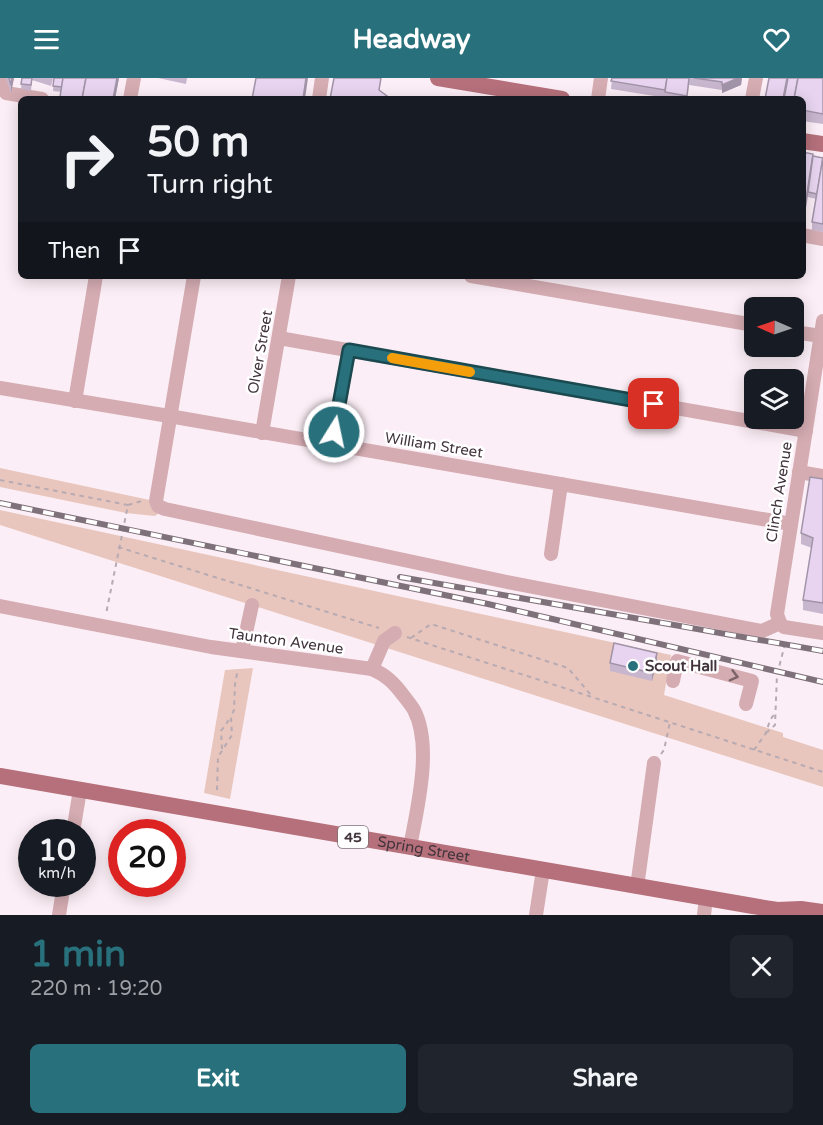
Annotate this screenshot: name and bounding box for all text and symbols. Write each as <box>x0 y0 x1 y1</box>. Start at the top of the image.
icon: menu <box>30 23 63 56</box>
text: Headway <box>352 23 471 56</box>
icon: heart <box>760 23 793 56</box>
text: 50 m <box>147 117 249 168</box>
icon: right <box>48 120 126 198</box>
text: Turn right <box>147 168 273 201</box>
icon: arrive <box>113 234 146 267</box>
text: Then <box>48 238 101 264</box>
north arrow <box>744 297 804 357</box>
map controls <box>744 297 804 429</box>
street label: Olver Street <box>244 309 276 395</box>
button: layers <box>744 369 804 429</box>
pin <box>628 378 679 429</box>
icon: arrive <box>637 387 670 420</box>
position arrow <box>302 400 366 464</box>
street label: William Street <box>384 428 485 462</box>
street label: Clinch Avenue <box>762 440 796 544</box>
street label: Taunton Avenue <box>227 624 345 658</box>
place label: Scout Hall <box>645 657 717 675</box>
marker: Scout Hall <box>626 659 640 673</box>
one-way arrow <box>728 669 739 681</box>
speed limit sign: 20 <box>108 819 186 897</box>
road number: 45 <box>338 826 368 848</box>
text: 10 <box>38 832 76 869</box>
street label: Spring Street <box>376 832 472 866</box>
text: km/h <box>38 864 76 882</box>
text: 1 min <box>30 933 126 976</box>
button: close <box>730 935 793 998</box>
text: 220 m · 19:20 <box>30 977 162 1001</box>
button: Exit <box>30 1044 406 1113</box>
button: Share <box>418 1044 793 1113</box>

